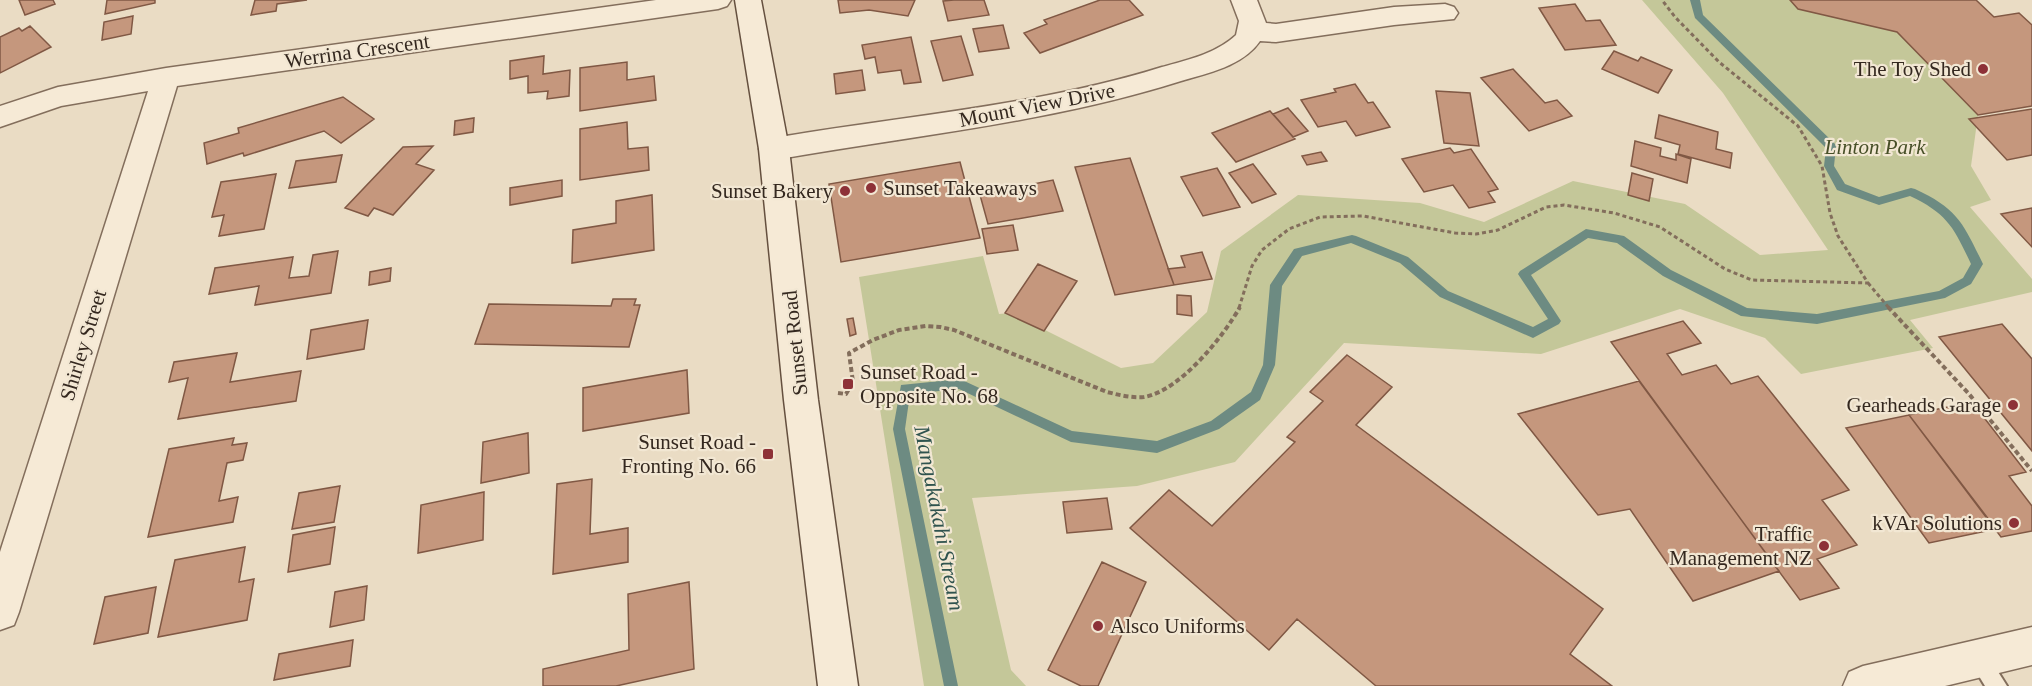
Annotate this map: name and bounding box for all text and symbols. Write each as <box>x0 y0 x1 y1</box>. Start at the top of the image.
street label: Werrina Crescent <box>283 29 431 73</box>
place label: The Toy Shed <box>1854 57 1971 81</box>
marker: The Toy Shed <box>1976 62 1990 76</box>
street label: Mount View Drive <box>957 78 1117 132</box>
park label: Linton Park <box>1824 135 1926 159</box>
place label: Sunset Takeaways <box>883 176 1037 200</box>
place label: Sunset Bakery <box>711 179 833 203</box>
marker: Sunset Takeaways <box>864 181 878 195</box>
marker: Sunset Bakery <box>838 184 852 198</box>
street label: Shirley Street <box>55 286 111 403</box>
street label: Sunset Road <box>777 289 812 397</box>
place label: Sunset Road - Opposite No. 68 <box>860 360 998 408</box>
marker: Sunset Road - Opposite No. 68 <box>841 377 855 391</box>
place label: Gearheads Garage <box>1847 393 2001 417</box>
marker: Gearheads Garage <box>2006 398 2020 412</box>
water label: Mangakakahi Stream <box>909 422 970 613</box>
place label: Sunset Road - Fronting No. 66 <box>621 430 756 478</box>
marker: Sunset Road - Fronting No. 66 <box>761 447 775 461</box>
place label: kVAr Solutions <box>1872 511 2002 535</box>
marker: kVAr Solutions <box>2007 516 2021 530</box>
place label: Traffic Management NZ <box>1669 522 1812 570</box>
marker: Traffic Management NZ <box>1817 539 1831 553</box>
place label: Alsco Uniforms <box>1110 614 1245 638</box>
marker: Alsco Uniforms <box>1091 619 1105 633</box>

